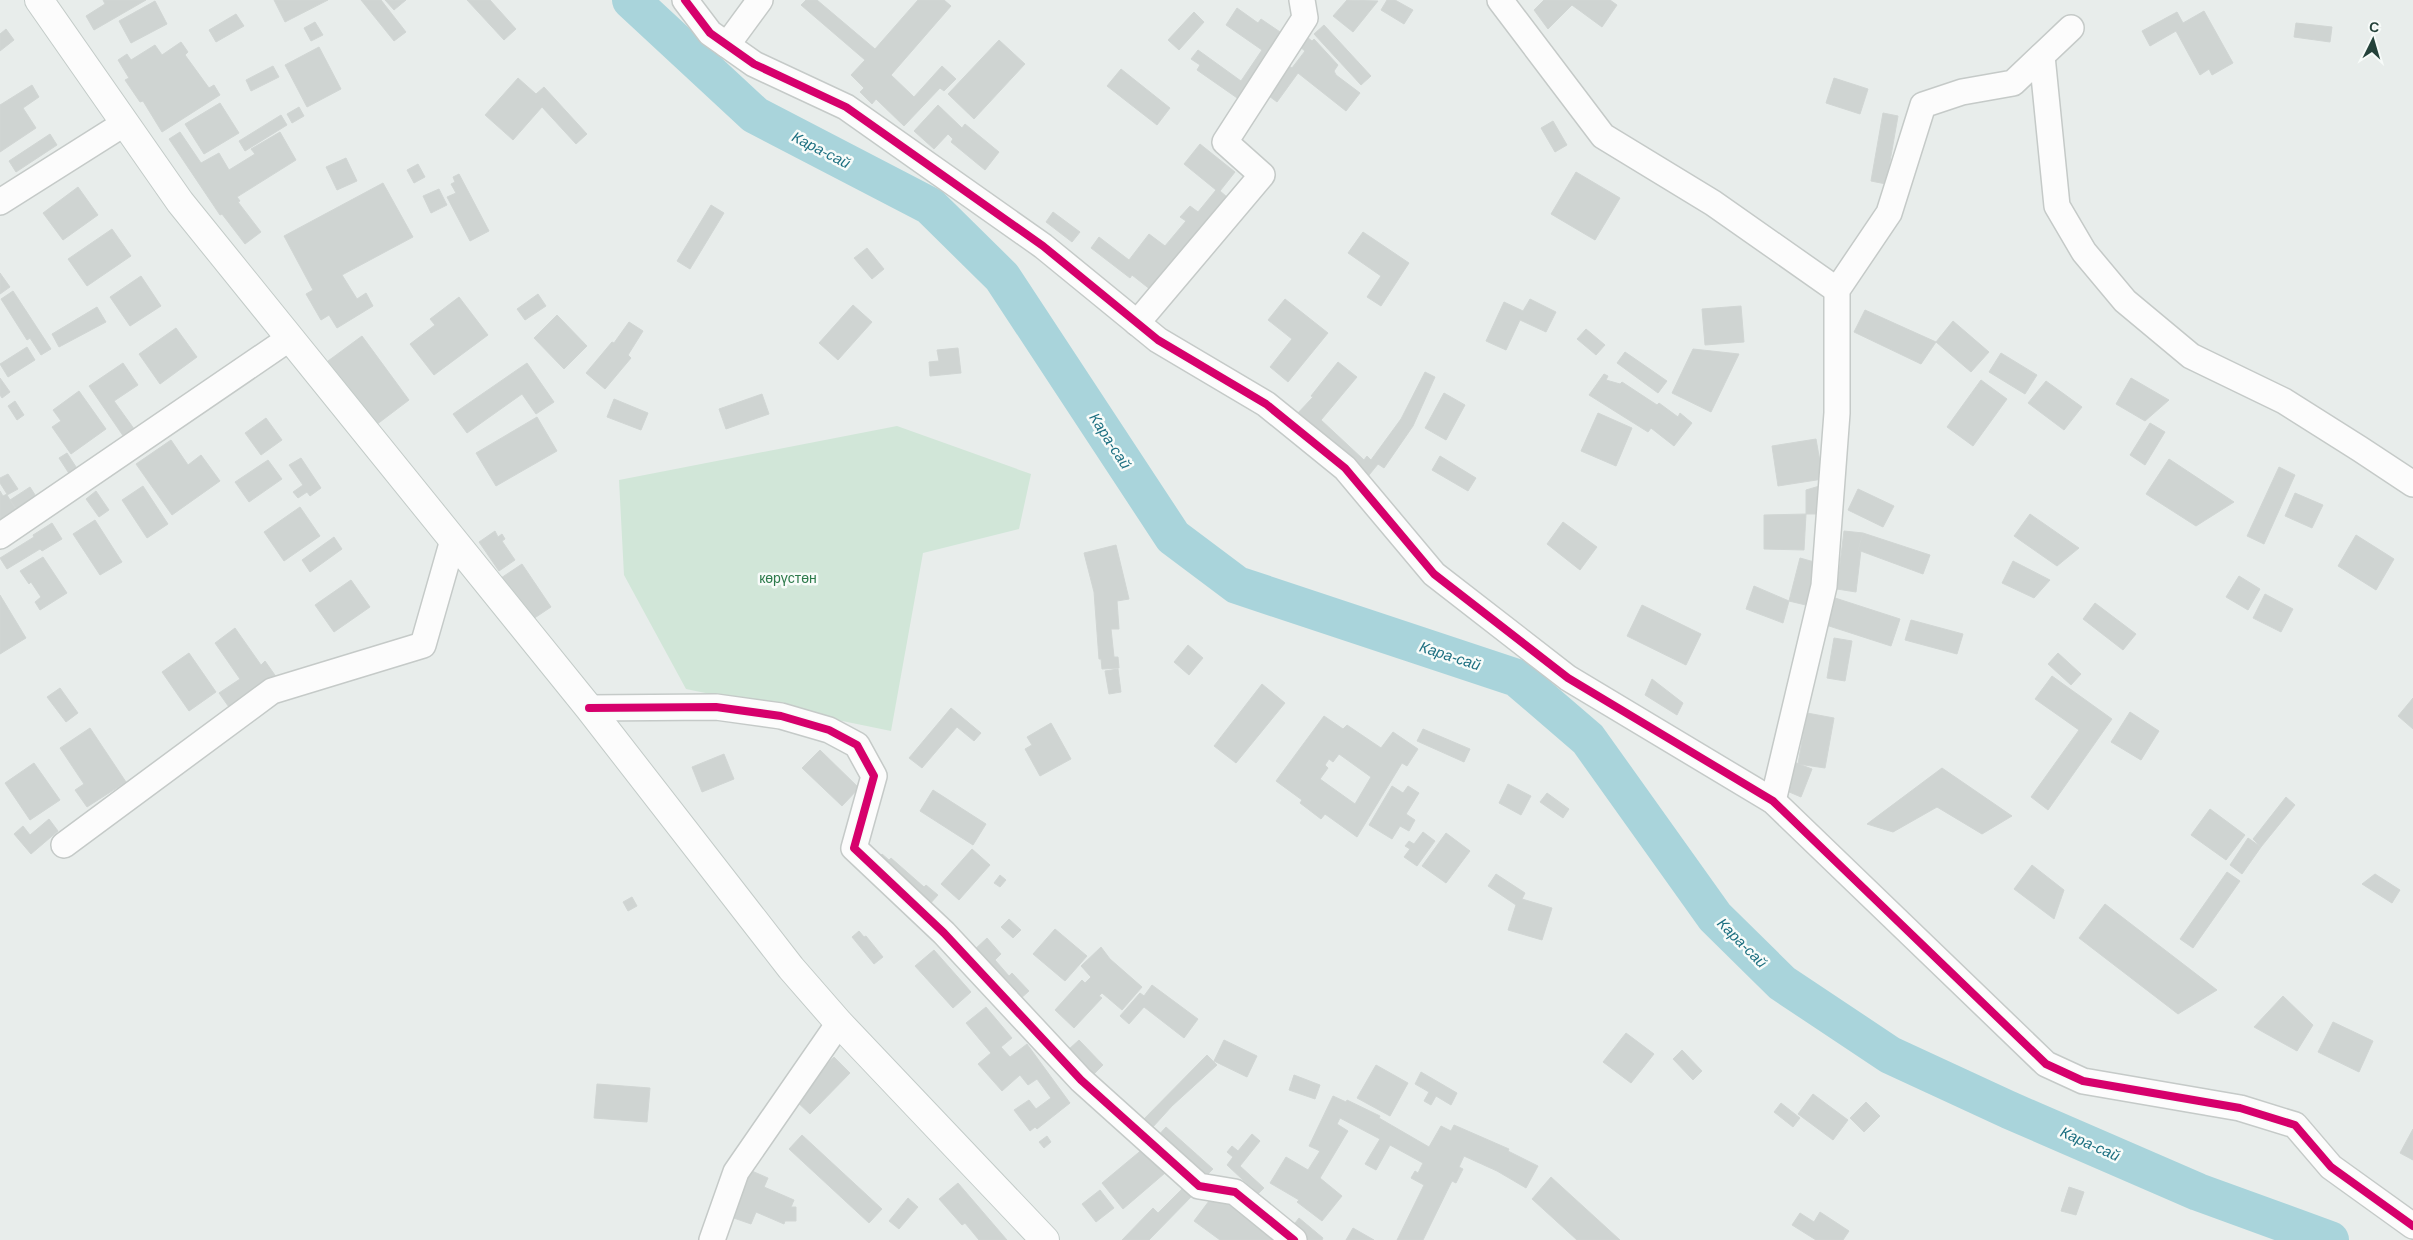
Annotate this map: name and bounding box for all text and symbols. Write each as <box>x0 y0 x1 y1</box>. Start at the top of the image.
north arrow <box>2348 15 2398 65</box>
text: С <box>2368 19 2380 35</box>
water label: Кара-сай <box>789 128 854 172</box>
water label: Кара-сай <box>1086 410 1135 472</box>
park label: көрүстөн <box>759 570 817 586</box>
water label: Кара-сай <box>1418 638 1483 674</box>
water label: Кара-сай <box>1714 914 1771 971</box>
water label: Кара-сай <box>2058 1123 2123 1164</box>

